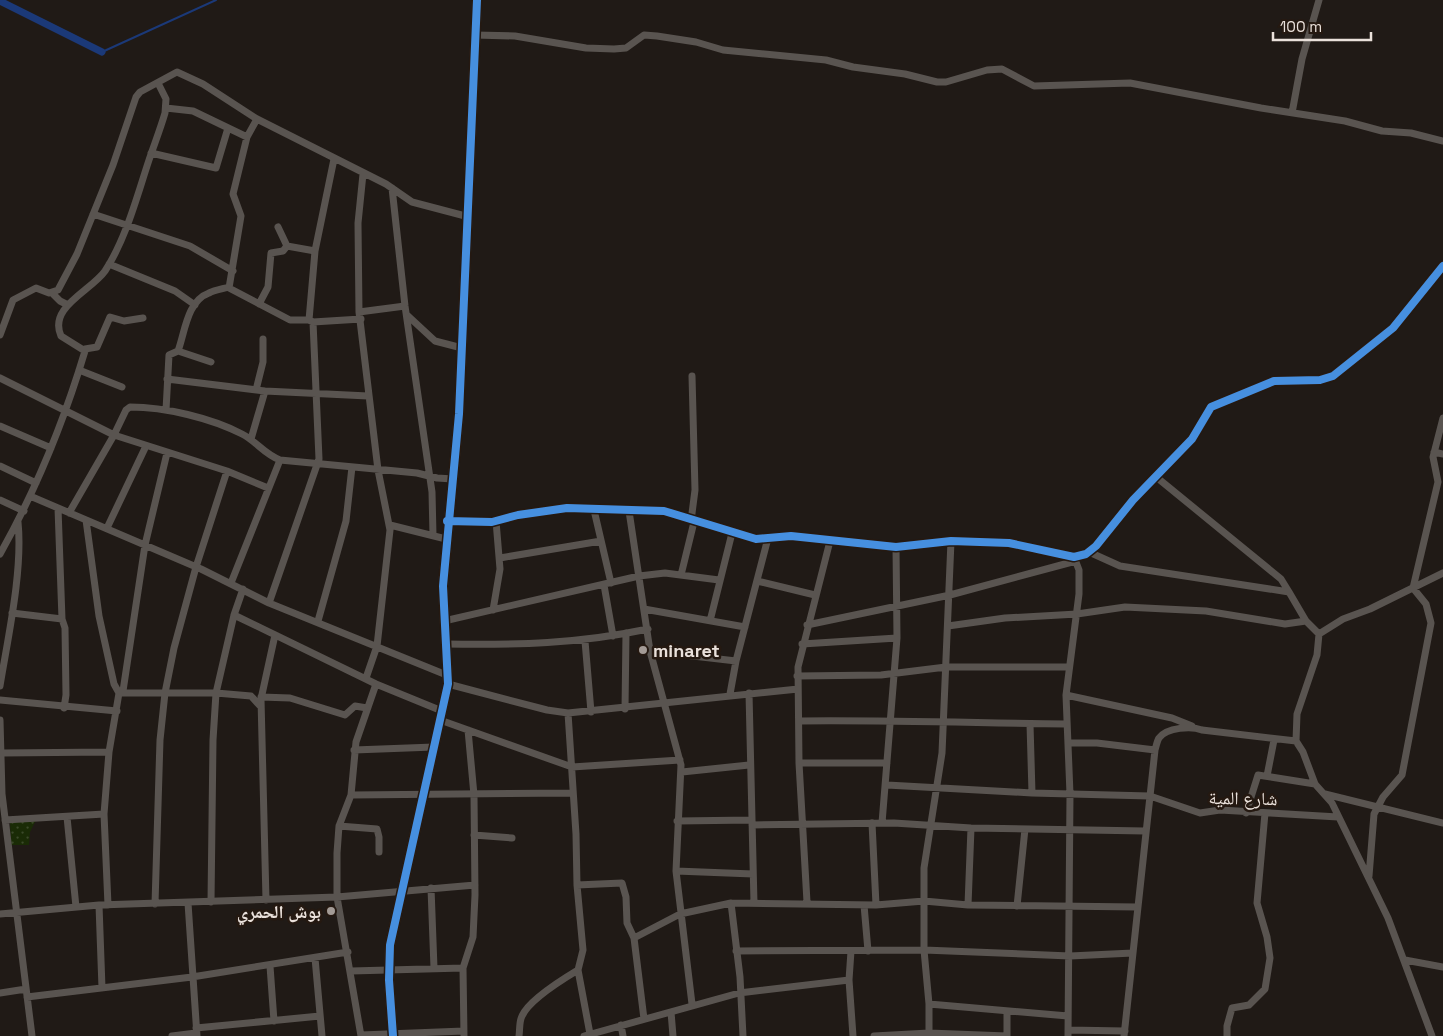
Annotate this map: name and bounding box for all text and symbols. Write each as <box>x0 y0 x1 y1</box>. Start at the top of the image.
scale bar <box>1273 10 1370 42</box>
text: 100 m <box>1280 17 1322 36</box>
place label: minaret <box>653 639 720 662</box>
marker: minaret <box>637 644 649 656</box>
street label: شارع المية <box>1208 786 1278 810</box>
place label: بوش الحمري <box>237 900 321 926</box>
marker: بوش الحمري <box>325 905 337 917</box>

